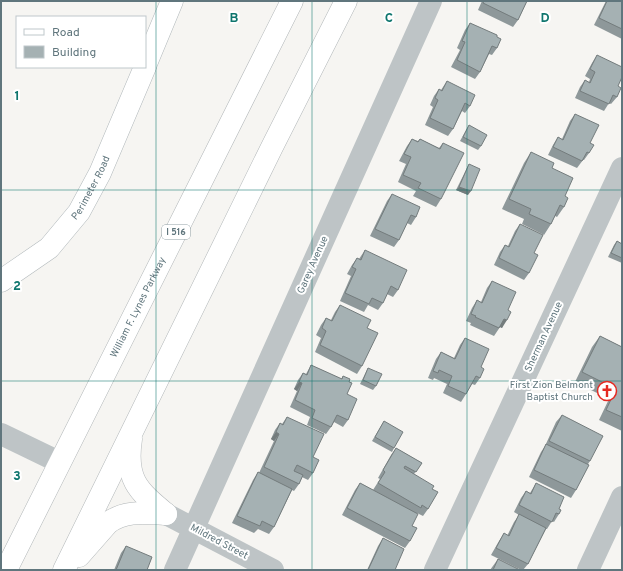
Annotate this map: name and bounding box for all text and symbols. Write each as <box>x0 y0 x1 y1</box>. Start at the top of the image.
text: B <box>230 11 239 27</box>
text: C <box>385 11 393 27</box>
text: D <box>540 11 550 27</box>
legend <box>16 16 146 68</box>
text: Road <box>52 25 80 41</box>
text: Building <box>52 45 96 61</box>
text: 1 <box>14 89 20 105</box>
street label: Perimeter Road <box>69 154 113 223</box>
road number: I 516 <box>162 225 190 239</box>
street label: Garey Avenue <box>295 234 331 296</box>
street label: William F. Lynes Parkway <box>107 255 169 360</box>
text: 2 <box>13 279 21 295</box>
street label: Sherman Avenue <box>522 300 566 374</box>
place label: First Zion Belmont Baptist Church <box>510 379 593 404</box>
church icon: First Zion Belmont Baptist Church <box>596 380 618 402</box>
text: 3 <box>13 469 21 485</box>
street label: Mildred Street <box>188 521 250 563</box>

